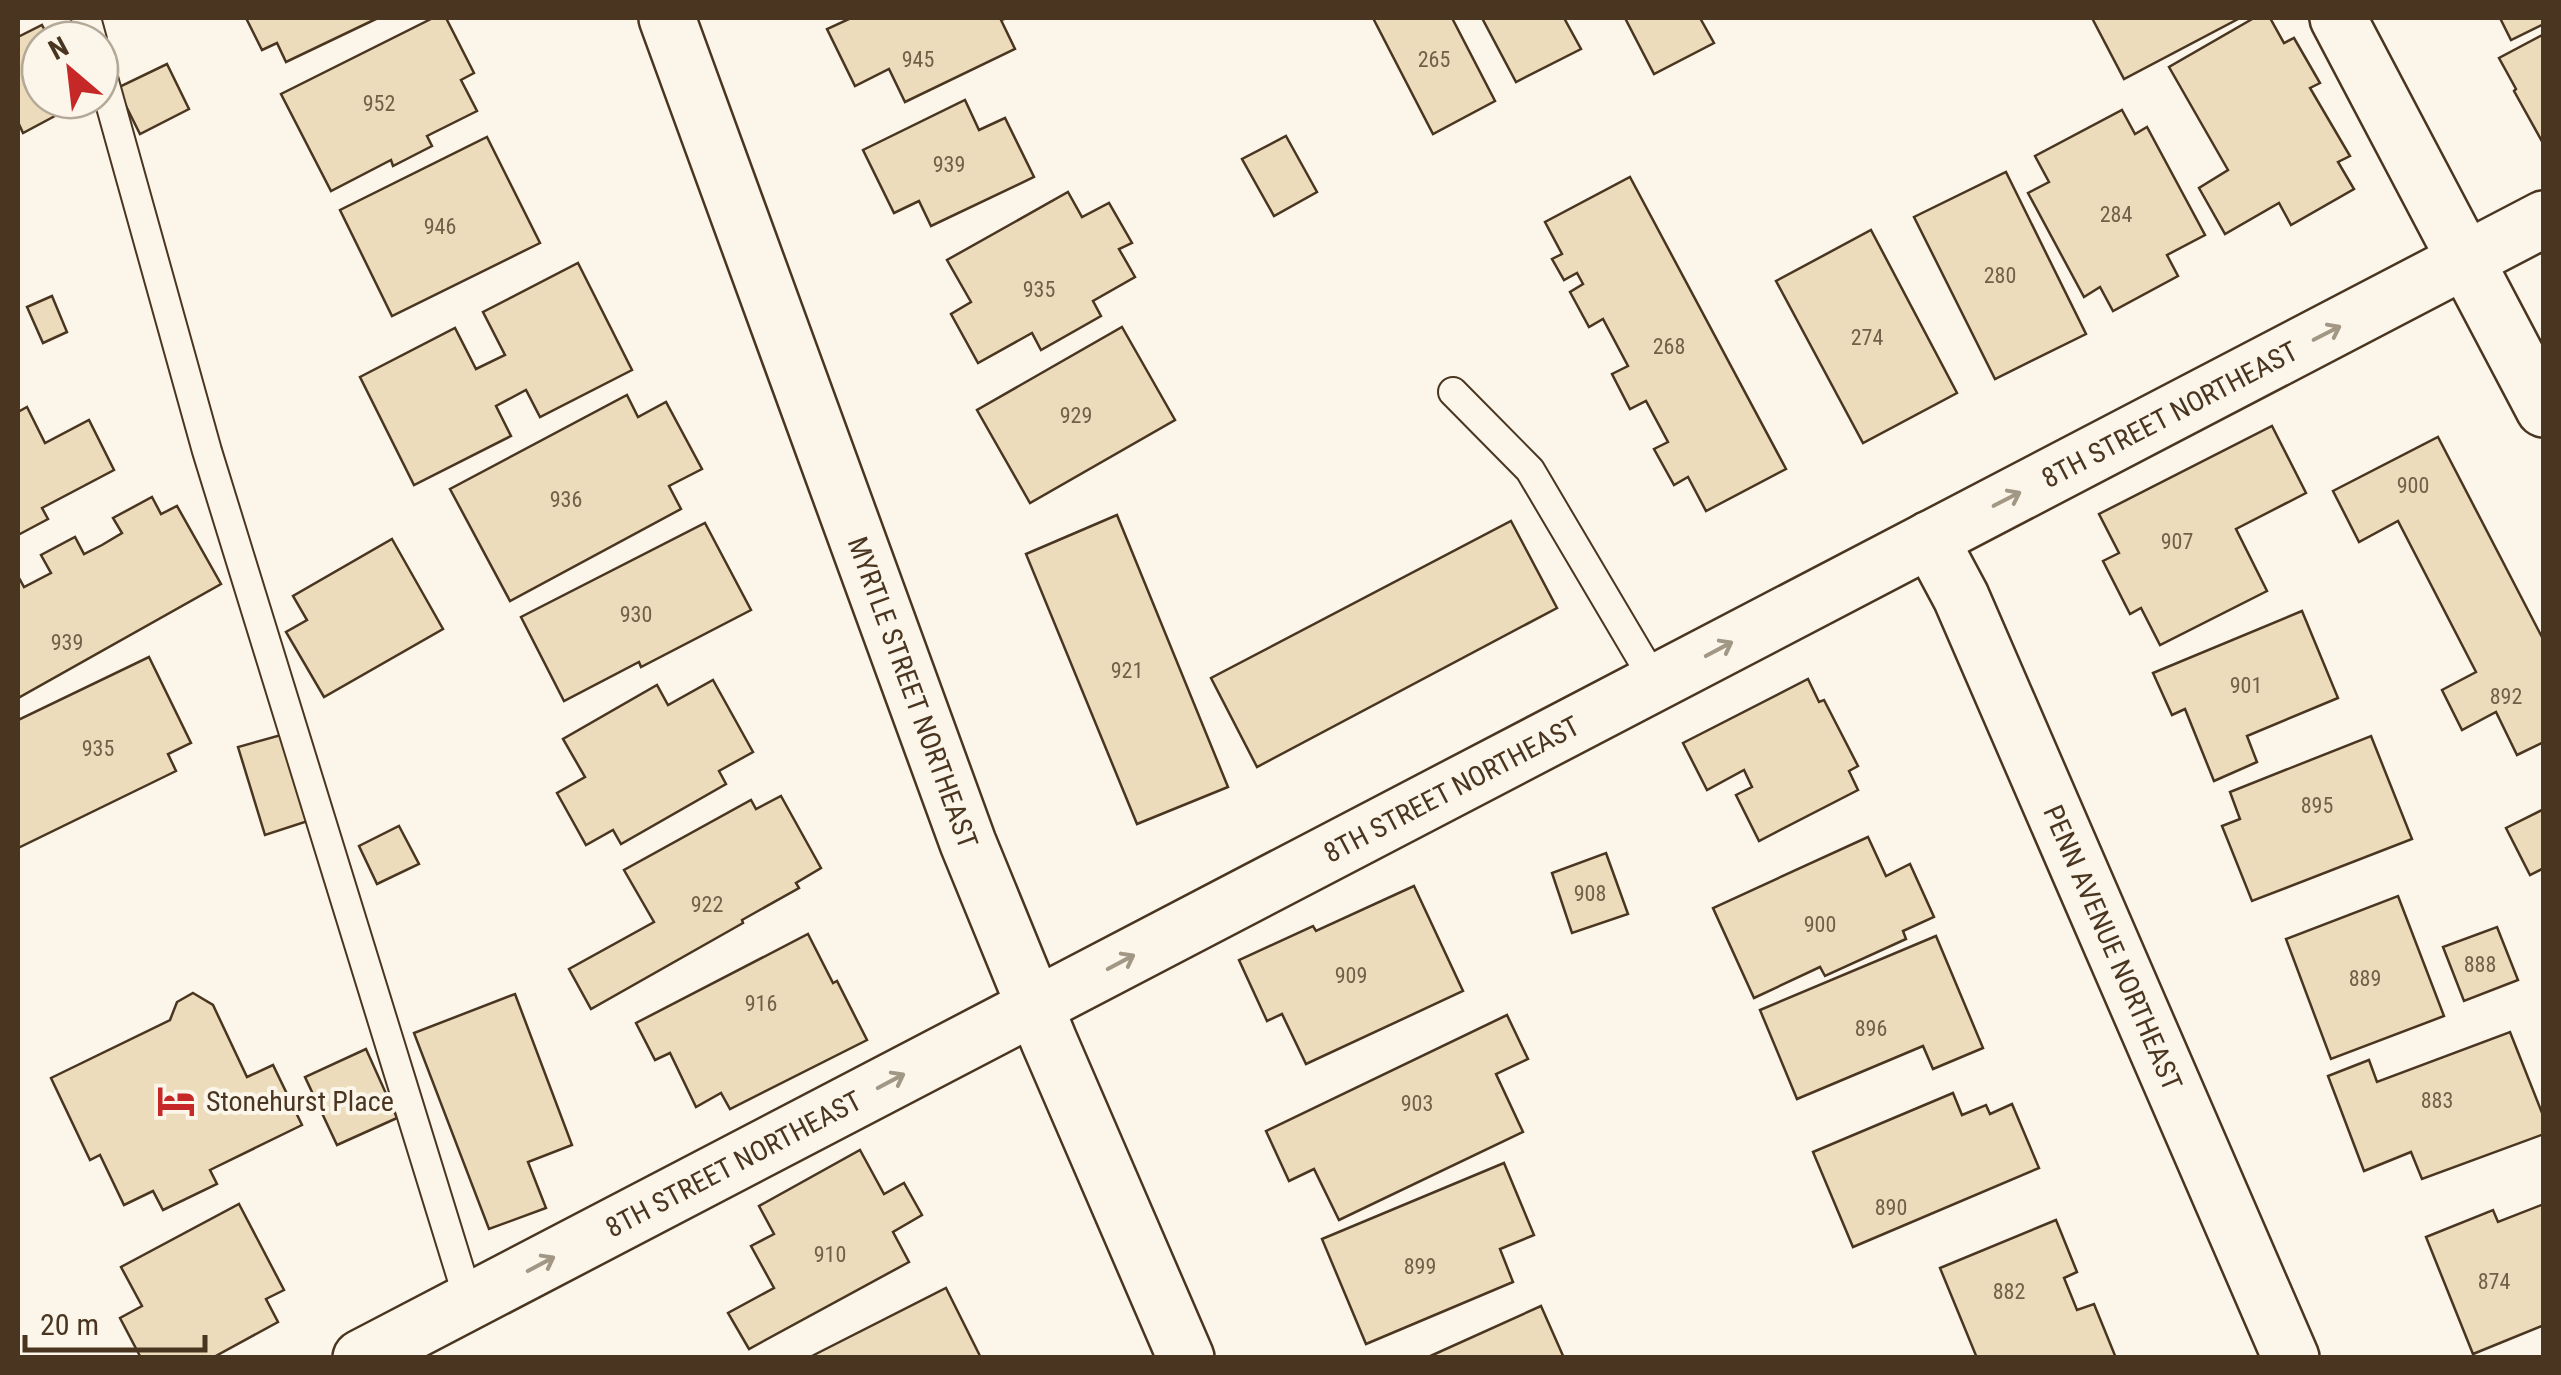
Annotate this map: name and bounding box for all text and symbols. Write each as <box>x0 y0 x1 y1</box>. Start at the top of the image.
north arrow <box>20 20 120 120</box>
text: N <box>43 30 74 67</box>
house number: 945 <box>902 47 934 72</box>
house number: 265 <box>1418 47 1450 72</box>
house number: 952 <box>363 91 395 116</box>
house number: 939 <box>933 152 965 177</box>
house number: 284 <box>2100 202 2132 227</box>
house number: 946 <box>424 214 456 239</box>
house number: 280 <box>1984 263 2016 288</box>
house number: 935 <box>1023 277 1055 302</box>
one-way arrow <box>2311 323 2341 342</box>
house number: 274 <box>1851 325 1883 350</box>
house number: 268 <box>1653 334 1685 359</box>
street label: 8TH STREET NORTHEAST <box>2036 334 2303 495</box>
house number: 929 <box>1060 403 1092 428</box>
house number: 900 <box>2397 473 2429 498</box>
house number: 936 <box>550 487 582 512</box>
one-way arrow <box>1992 489 2022 508</box>
house number: 907 <box>2161 529 2193 554</box>
street label: MYRTLE STREET NORTHEAST <box>841 532 985 853</box>
house number: 930 <box>620 602 652 627</box>
house number: 939 <box>51 630 83 655</box>
one-way arrow <box>1704 639 1734 658</box>
house number: 921 <box>1111 658 1143 683</box>
house number: 901 <box>2230 673 2262 698</box>
house number: 892 <box>2490 684 2522 709</box>
street label: 8TH STREET NORTHEAST <box>1318 709 1585 870</box>
house number: 935 <box>82 736 114 761</box>
house number: 895 <box>2301 793 2333 818</box>
street label: PENN AVENUE NORTHEAST <box>2036 800 2189 1096</box>
house number: 908 <box>1574 881 1606 906</box>
house number: 922 <box>691 892 723 917</box>
house number: 900 <box>1804 912 1836 937</box>
one-way arrow <box>1105 952 1135 971</box>
house number: 888 <box>2464 952 2496 977</box>
house number: 909 <box>1335 963 1367 988</box>
house number: 889 <box>2349 966 2381 991</box>
house number: 916 <box>745 991 777 1016</box>
house number: 896 <box>1855 1016 1887 1041</box>
one-way arrow <box>875 1071 905 1090</box>
hotel icon: Stonehurst Place <box>155 1080 197 1122</box>
street label: 8TH STREET NORTHEAST <box>600 1084 867 1244</box>
place label: Stonehurst Place <box>206 1085 394 1118</box>
house number: 883 <box>2421 1088 2453 1113</box>
house number: 903 <box>1401 1091 1433 1116</box>
house number: 890 <box>1875 1195 1907 1220</box>
house number: 910 <box>814 1242 846 1267</box>
one-way arrow <box>525 1254 555 1273</box>
house number: 899 <box>1404 1254 1436 1279</box>
house number: 874 <box>2478 1269 2510 1294</box>
house number: 882 <box>1993 1279 2025 1304</box>
scale bar <box>25 1290 205 1352</box>
text: 20 m <box>40 1307 99 1342</box>

